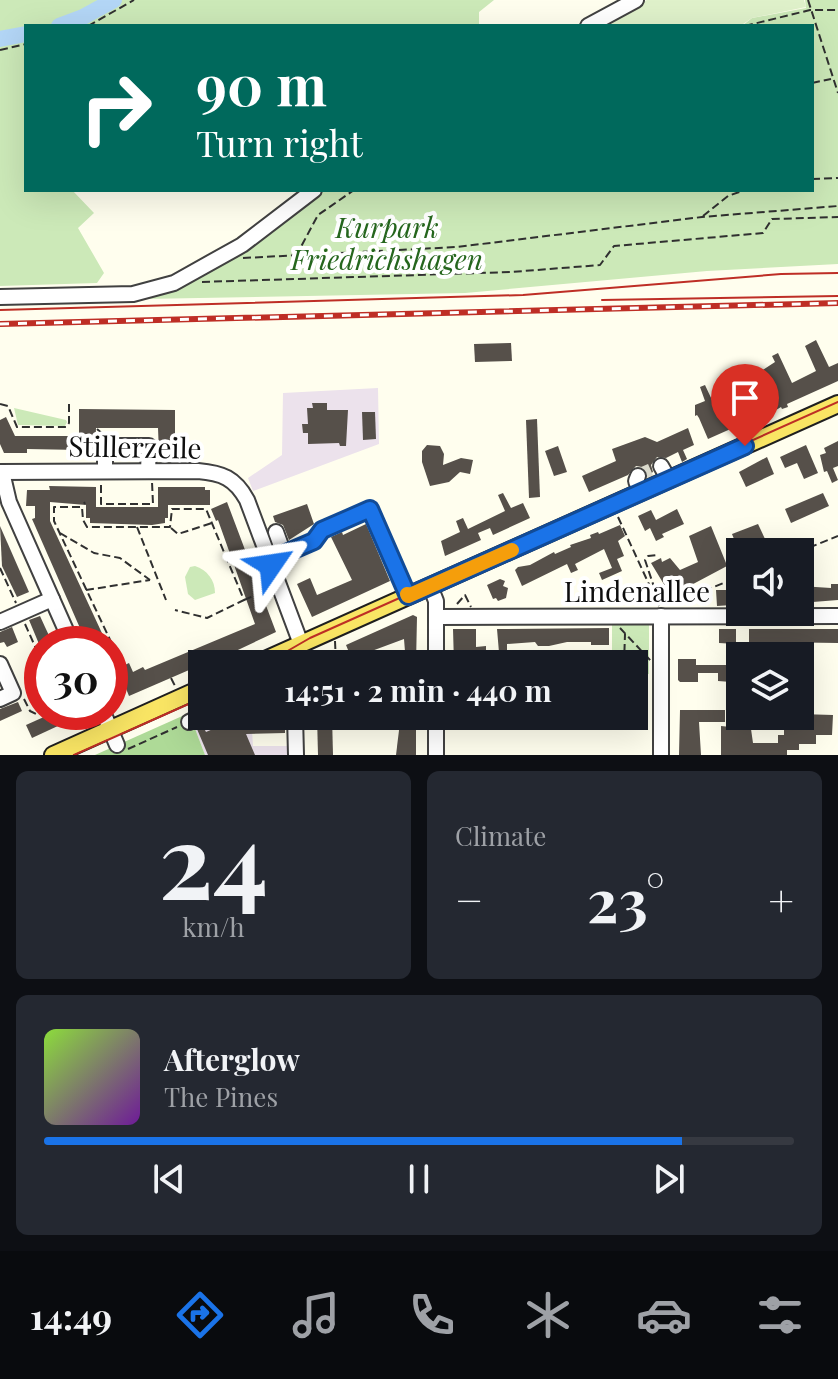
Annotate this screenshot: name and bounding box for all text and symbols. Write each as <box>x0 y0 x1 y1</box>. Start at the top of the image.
text: 90 m <box>196 46 327 121</box>
icon: right <box>64 56 168 160</box>
text: Turn right <box>196 118 363 166</box>
park label: Kurpark Friedrichshagen <box>290 208 483 277</box>
pin <box>711 364 779 446</box>
icon: arrive <box>723 376 767 420</box>
street label: Stillerzeile <box>68 426 202 466</box>
position arrow <box>229 523 313 607</box>
map controls <box>726 538 814 730</box>
button: sound <box>726 538 814 626</box>
street label: Lindenallee <box>564 572 710 609</box>
speed limit sign: 30 <box>24 626 128 730</box>
button: layers <box>726 642 814 730</box>
text: 14:51 · 2 min · 440 m <box>284 670 552 710</box>
text: 24 <box>159 787 268 926</box>
text: Climate <box>455 818 546 853</box>
text: 23° <box>587 858 665 938</box>
text: − <box>455 869 483 928</box>
text: + <box>768 869 794 928</box>
text: km/h <box>182 909 245 944</box>
text: Afterglow <box>164 1039 300 1079</box>
text: The Pines <box>164 1079 278 1114</box>
icon: previous <box>147 1157 191 1201</box>
icon: pause <box>397 1157 441 1201</box>
icon: next <box>647 1157 691 1201</box>
icon: directions <box>172 1287 228 1343</box>
icon: music <box>288 1287 344 1343</box>
icon: phone <box>404 1287 460 1343</box>
icon: climate <box>520 1287 576 1343</box>
icon: car <box>636 1287 692 1343</box>
icon: filters <box>752 1287 808 1343</box>
text: 14:49 <box>30 1291 112 1339</box>

